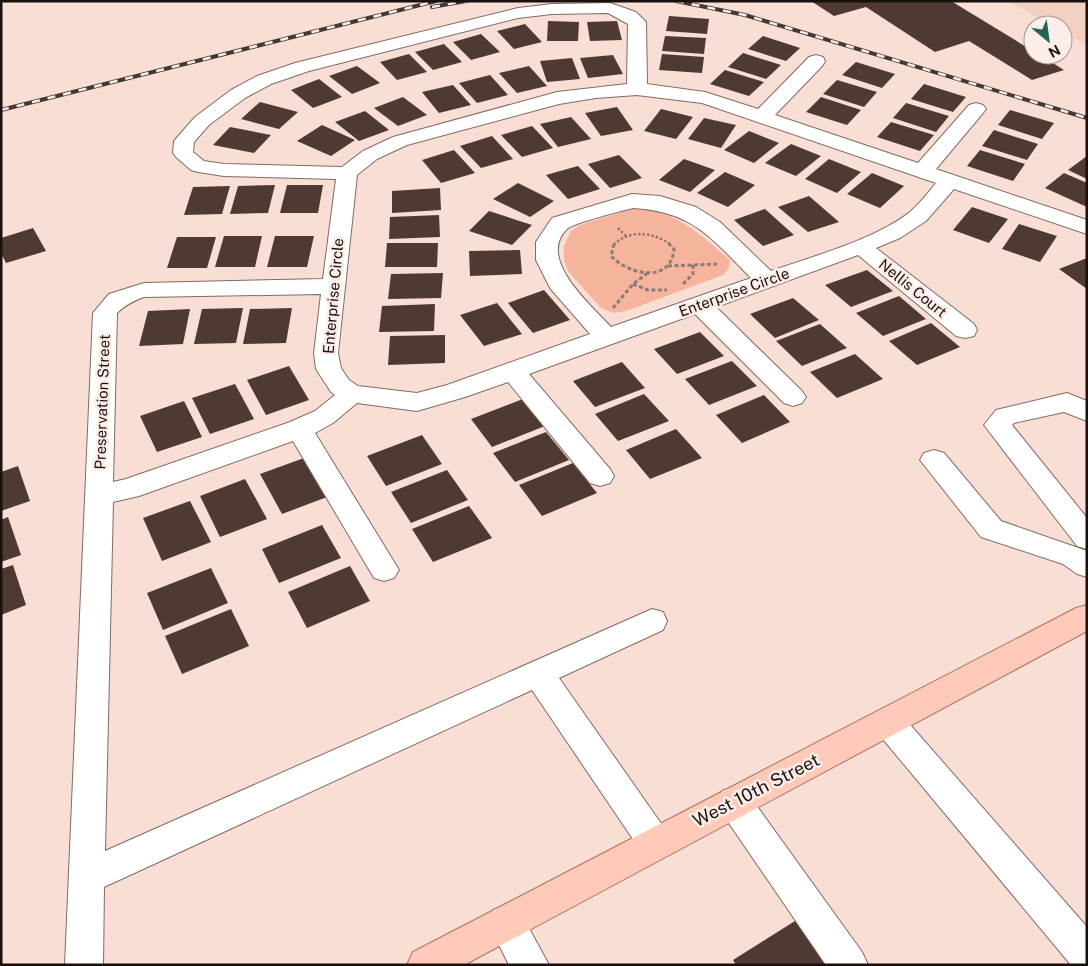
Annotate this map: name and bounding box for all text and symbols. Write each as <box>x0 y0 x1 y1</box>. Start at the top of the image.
north arrow <box>1023 15 1073 65</box>
text: N <box>1046 42 1063 61</box>
street label: Enterprise Circle <box>319 237 347 355</box>
street label: Nellis Court <box>876 255 951 321</box>
street label: Enterprise Circle <box>677 264 791 320</box>
street label: Preservation Street <box>91 334 113 470</box>
street label: West 10th Street <box>689 749 823 831</box>

